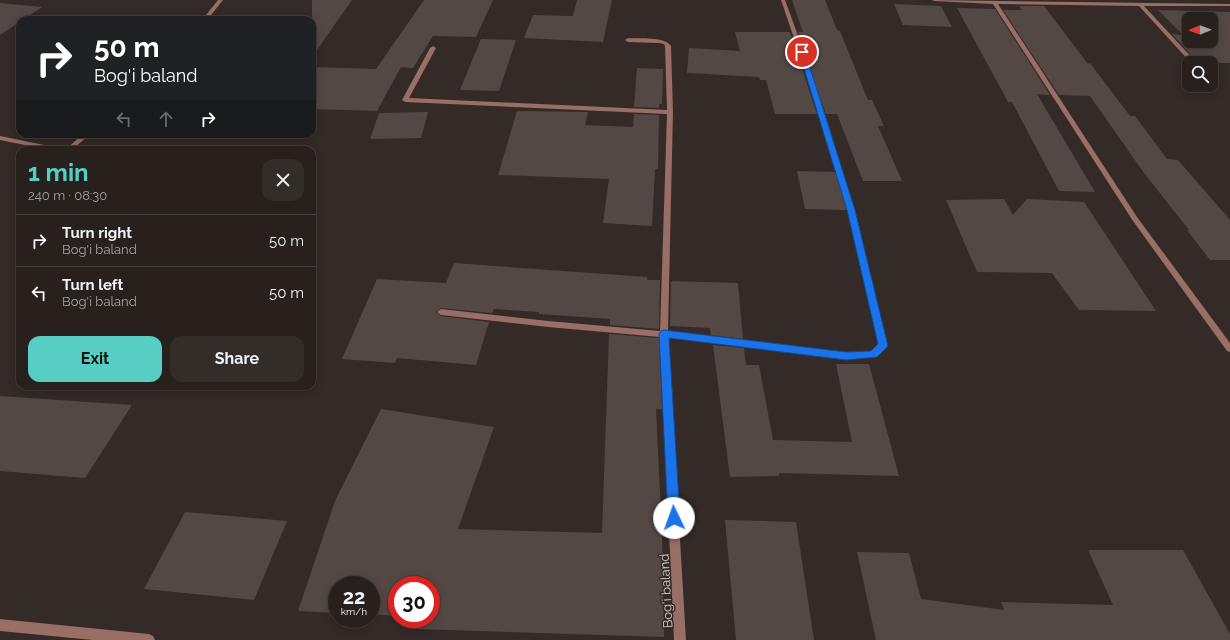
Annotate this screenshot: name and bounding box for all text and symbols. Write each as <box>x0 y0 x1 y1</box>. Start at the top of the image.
north arrow <box>1182 12 1218 48</box>
map controls <box>1182 12 1218 92</box>
text: 50 m <box>94 31 160 64</box>
icon: right <box>28 32 80 84</box>
pin <box>785 35 819 69</box>
icon: arrive <box>791 41 813 63</box>
button: search <box>1182 56 1218 92</box>
text: Bog'i baland <box>94 65 198 86</box>
icon: left <box>113 108 135 130</box>
icon: ahead <box>155 108 177 130</box>
icon: right <box>197 108 219 130</box>
text: 1 min <box>28 158 89 187</box>
button: close <box>262 159 304 201</box>
text: 240 m · 08:30 <box>28 188 107 203</box>
text: Turn right <box>62 224 132 242</box>
icon: right <box>28 230 50 252</box>
text: 50 m <box>269 232 304 250</box>
text: Bog'i baland <box>62 242 137 257</box>
text: Turn left <box>62 276 123 294</box>
icon: left <box>28 282 50 304</box>
text: 50 m <box>269 284 304 302</box>
text: Bog'i baland <box>62 294 137 309</box>
button: Exit <box>28 336 162 382</box>
button: Share <box>170 336 304 382</box>
position arrow <box>653 497 695 539</box>
street label: Bog'i baland <box>657 553 675 629</box>
speed limit sign: 30 <box>388 576 440 628</box>
text: 22 <box>343 585 365 609</box>
text: km/h <box>341 606 367 617</box>

